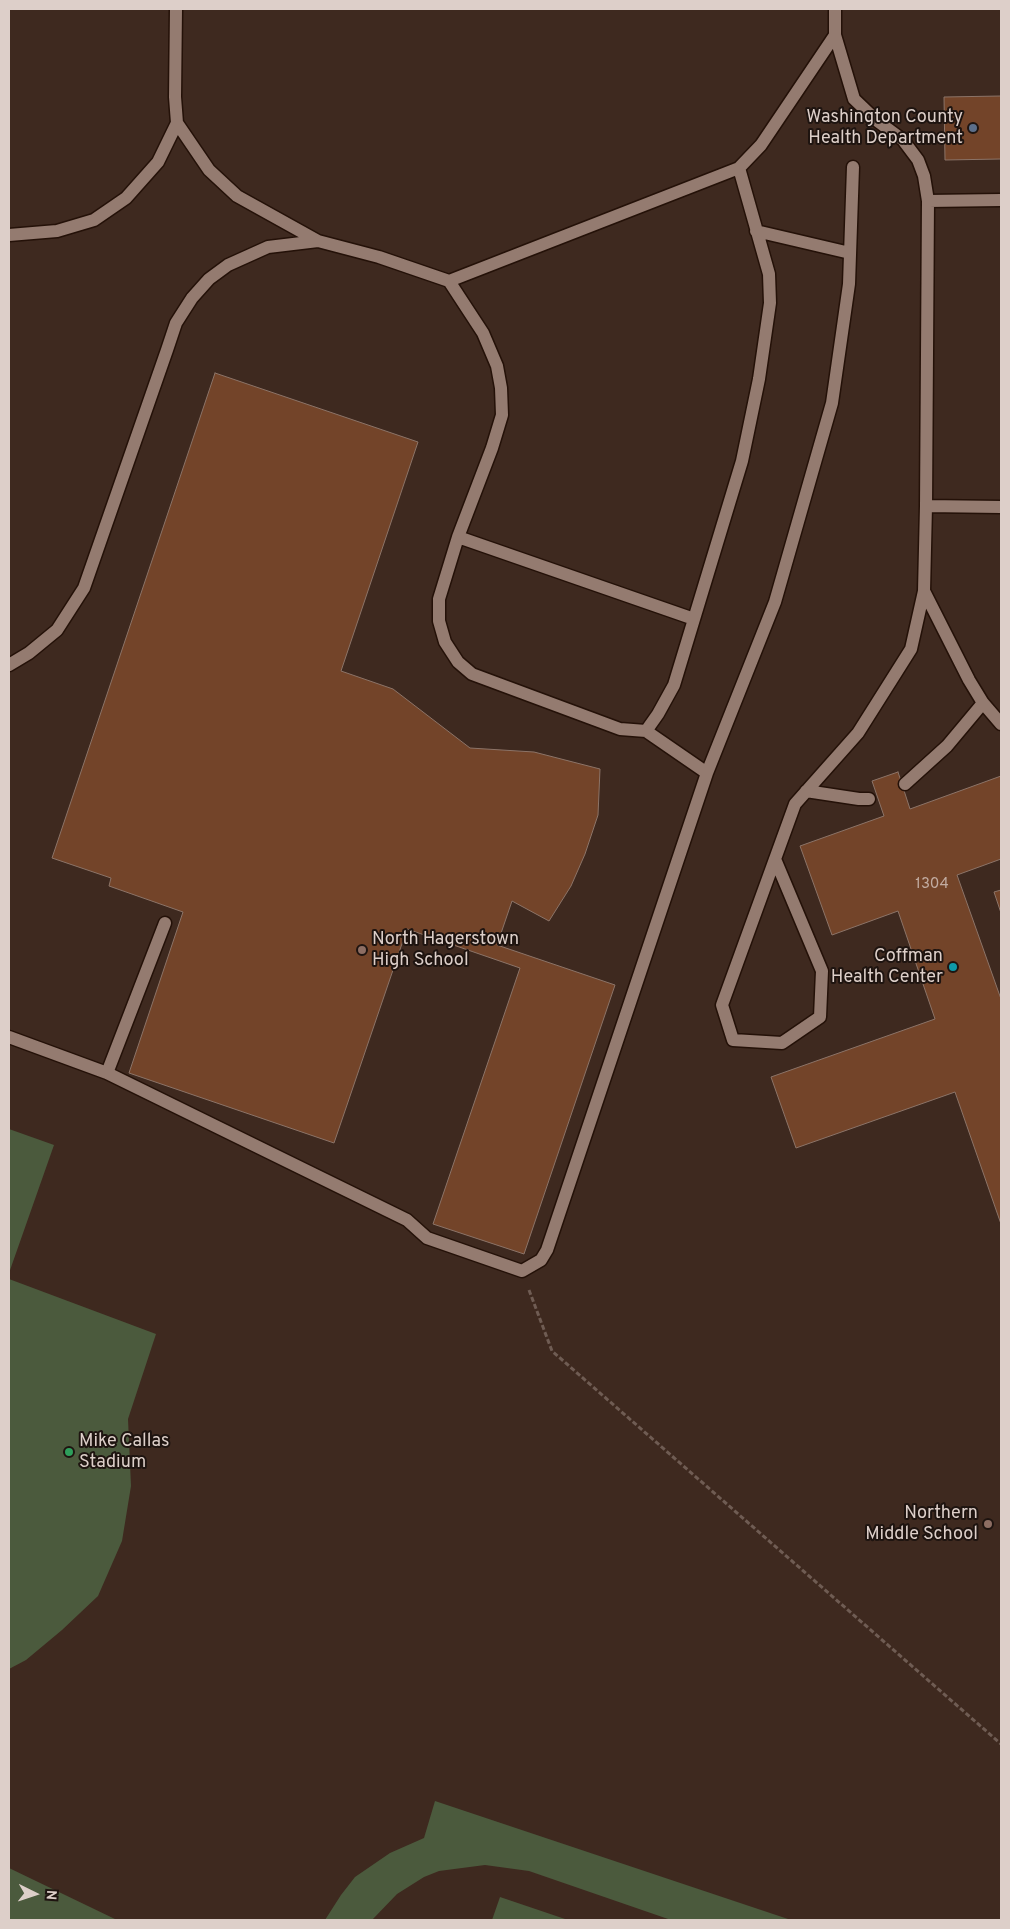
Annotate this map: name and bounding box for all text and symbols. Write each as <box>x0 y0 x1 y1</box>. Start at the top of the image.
place label: Washington County Health Department <box>806 107 963 150</box>
marker: Washington County Health Department <box>967 122 979 134</box>
house number: 1304 <box>915 876 949 894</box>
place label: North Hagerstown High School <box>372 929 519 972</box>
marker: North Hagerstown High School <box>356 944 368 956</box>
place label: Coffman Health Center <box>831 946 943 989</box>
marker: Coffman Health Center <box>947 961 959 973</box>
place label: Mike Callas Stadium <box>79 1431 169 1474</box>
marker: Mike Callas Stadium <box>63 1446 75 1458</box>
place label: Northern Middle School <box>865 1503 978 1546</box>
marker: Northern Middle School <box>982 1518 994 1530</box>
north arrow <box>10 1869 60 1919</box>
text: N <box>42 1889 59 1901</box>

